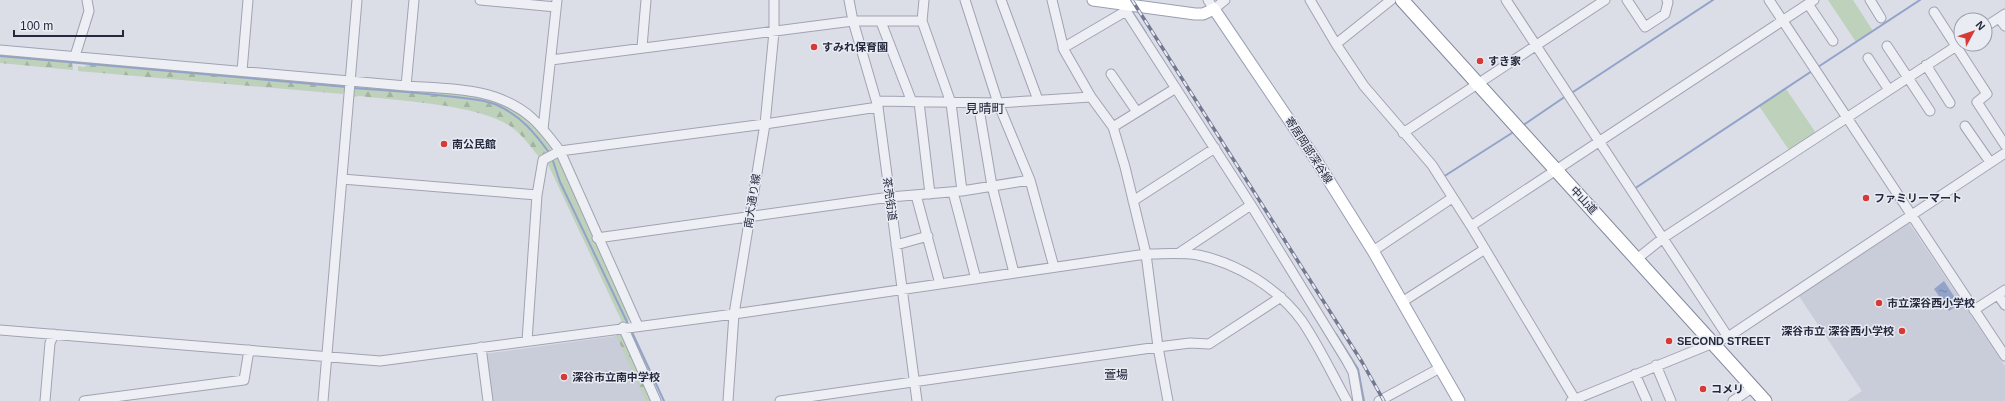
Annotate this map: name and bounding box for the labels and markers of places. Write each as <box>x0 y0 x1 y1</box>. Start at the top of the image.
place label: すみれ保育園 <box>822 41 888 53</box>
marker: すみれ保育園 <box>809 42 819 52</box>
place label: すき家 <box>1488 55 1521 67</box>
marker: すき家 <box>1475 56 1485 66</box>
place label: 南公民館 <box>452 138 496 150</box>
marker: 南公民館 <box>439 139 449 149</box>
place label: ファミリーマート <box>1874 192 1962 204</box>
marker: ファミリーマート <box>1861 193 1871 203</box>
place label: 市立深谷西小学校 <box>1887 297 1975 309</box>
marker: 市立深谷西小学校 <box>1874 298 1884 308</box>
place label: 深谷市立 深谷西小学校 <box>1781 325 1894 337</box>
marker: 深谷市立 深谷西小学校 <box>1897 326 1907 336</box>
place label: SECOND STREET <box>1677 335 1771 347</box>
marker: SECOND STREET <box>1664 336 1674 346</box>
place label: 深谷市立南中学校 <box>572 371 660 383</box>
marker: 深谷市立南中学校 <box>559 372 569 382</box>
place label: コメリ <box>1711 383 1744 395</box>
marker: コメリ <box>1698 384 1708 394</box>

